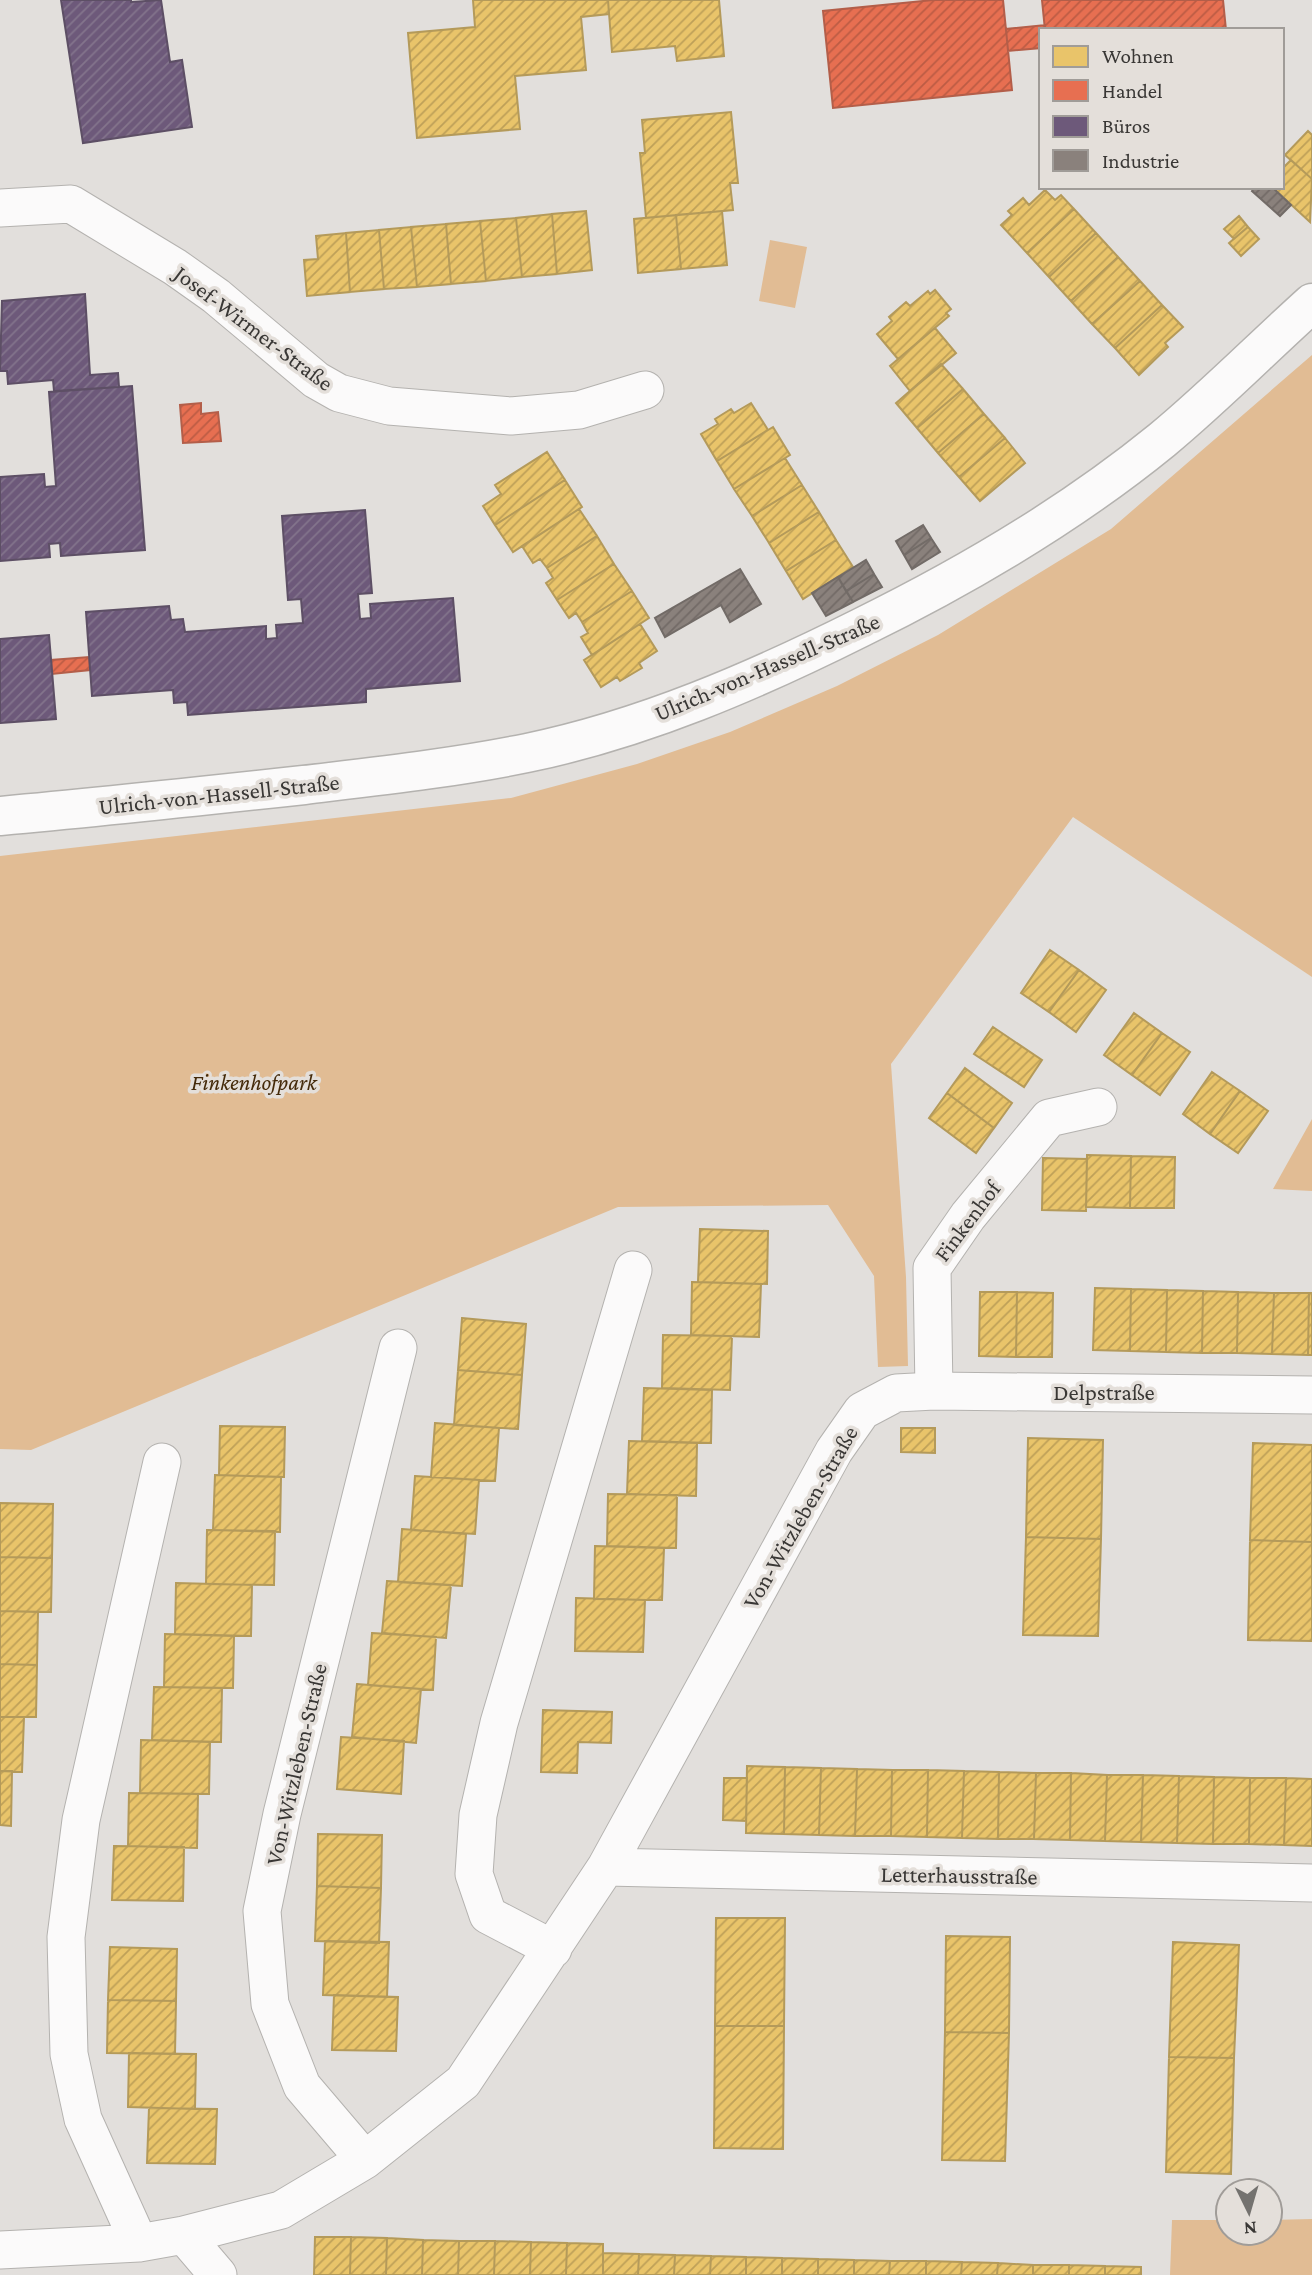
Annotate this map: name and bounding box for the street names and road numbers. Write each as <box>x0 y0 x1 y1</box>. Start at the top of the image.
street label: Josef-Wirmer-Straße <box>168 259 338 396</box>
street label: Ulrich-von-Hassell-Straße <box>651 608 883 726</box>
street label: Ulrich-von-Hassell-Straße <box>97 768 341 820</box>
street label: Finkenhof <box>929 1175 1006 1266</box>
street label: Delpstraße <box>1053 1379 1155 1405</box>
street label: Von-Witzleben-Straße <box>737 1421 863 1613</box>
street label: Von-Witzleben-Straße <box>260 1661 332 1867</box>
street label: Letterhausstraße <box>880 1861 1038 1889</box>

